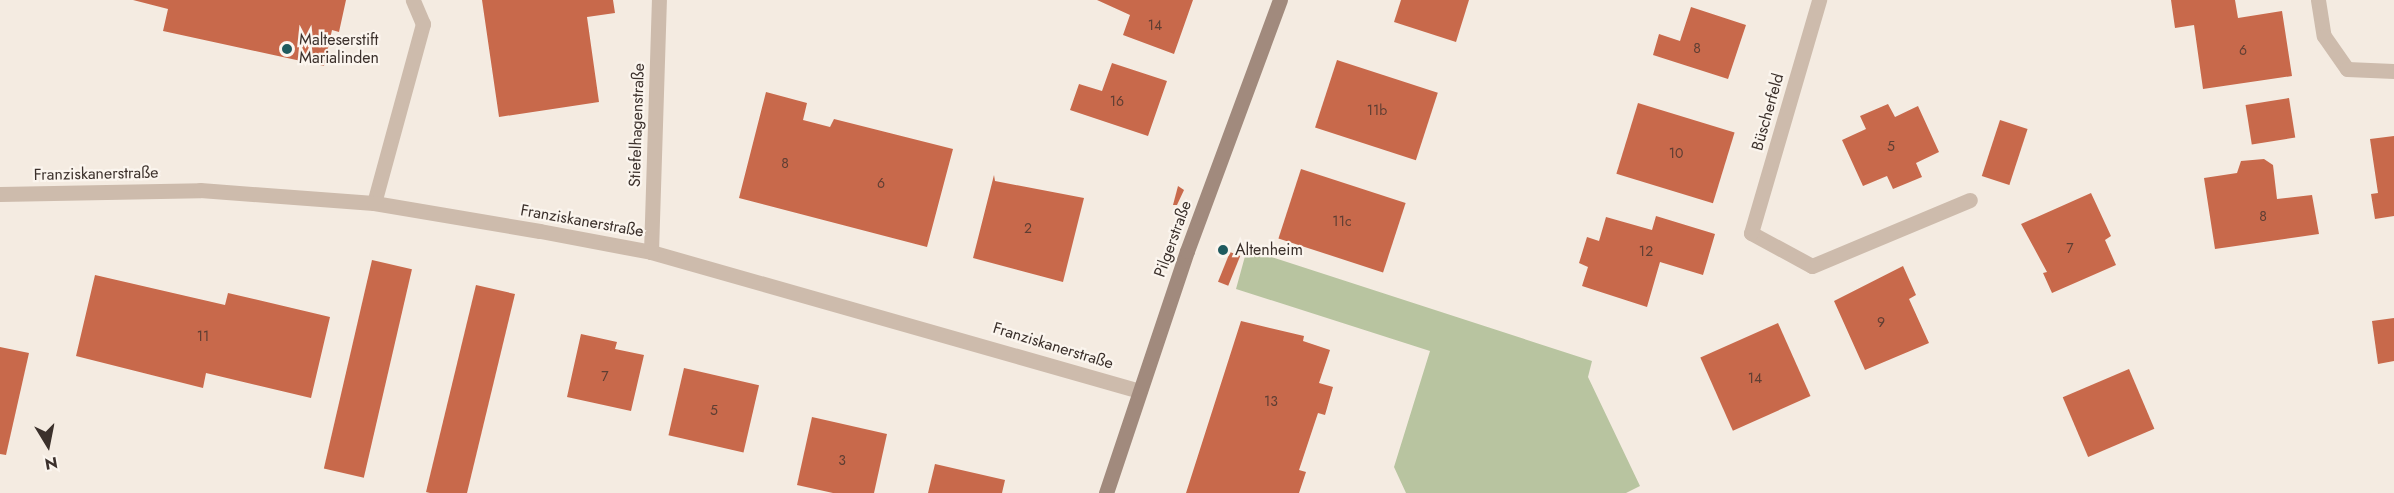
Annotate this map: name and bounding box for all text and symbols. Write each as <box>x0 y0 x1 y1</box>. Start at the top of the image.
house number: 14 <box>1148 17 1162 33</box>
place label: Malteserstift Marialinden <box>299 30 379 68</box>
house number: 8 <box>1693 40 1701 56</box>
marker: Malteserstift Marialinden <box>280 42 294 56</box>
house number: 6 <box>2239 42 2247 58</box>
street label: Stiefelhagenstraße <box>625 63 649 187</box>
street label: Büscherfeld <box>1748 71 1788 153</box>
house number: 16 <box>1110 93 1124 109</box>
house number: 11b <box>1367 102 1387 118</box>
house number: 5 <box>1887 138 1895 154</box>
house number: 10 <box>1669 145 1683 161</box>
house number: 8 <box>781 155 789 171</box>
street label: Franziskanerstraße <box>33 163 159 185</box>
house number: 6 <box>877 175 885 191</box>
street label: Pilgerstraße <box>1150 198 1196 280</box>
street label: Franziskanerstraße <box>519 201 645 241</box>
house number: 8 <box>2259 208 2267 224</box>
house number: 11c <box>1332 213 1352 229</box>
house number: 2 <box>1024 220 1032 236</box>
place label: Altenheim <box>1235 240 1303 260</box>
house number: 7 <box>2066 240 2074 256</box>
marker: Altenheim <box>1216 243 1230 257</box>
house number: 12 <box>1639 243 1653 259</box>
house number: 9 <box>1877 314 1885 330</box>
street label: Franziskanerstraße <box>990 319 1116 373</box>
house number: 11 <box>197 328 209 344</box>
house number: 7 <box>601 368 609 384</box>
house number: 14 <box>1748 370 1762 386</box>
house number: 13 <box>1264 393 1278 409</box>
house number: 5 <box>710 402 718 418</box>
north arrow <box>18 415 78 475</box>
text: N <box>43 451 59 476</box>
house number: 3 <box>838 452 846 468</box>

